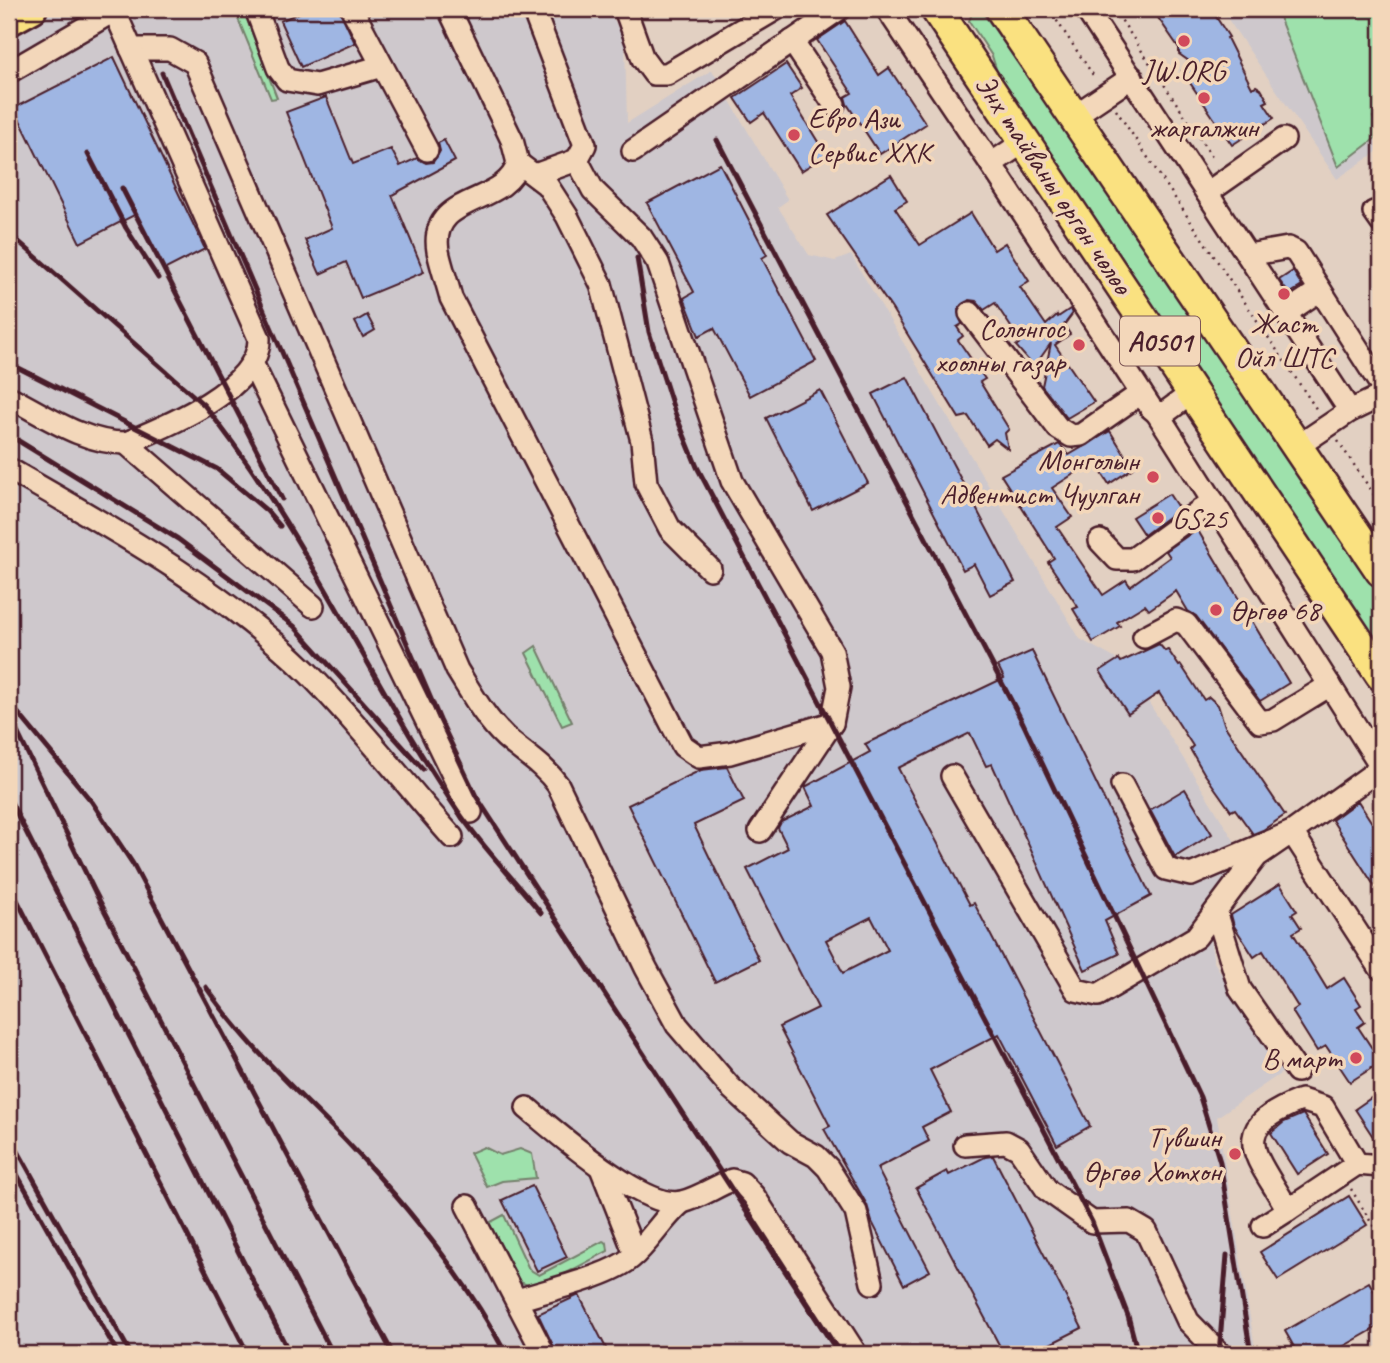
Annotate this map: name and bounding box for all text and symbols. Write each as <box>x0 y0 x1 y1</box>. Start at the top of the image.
marker: JW.ORG <box>1176 33 1192 49</box>
place label: JW.ORG <box>1141 51 1228 89</box>
street label: Энх тайваны өргөн чөлөө <box>966 67 1143 303</box>
marker: жаргалжин <box>1196 90 1212 106</box>
place label: Евро Ази Сервис ХХК <box>808 99 935 171</box>
place label: жаргалжин <box>1150 108 1261 146</box>
marker: Евро Ази Сервис ХХК <box>786 127 802 143</box>
marker: Жаст Ойл ШТС <box>1276 286 1292 302</box>
place label: Жаст Ойл ШТС <box>1235 304 1337 376</box>
place label: Солонгос хоолны газар <box>936 309 1067 381</box>
road number: A0501 <box>1120 316 1200 366</box>
marker: Солонгос хоолны газар <box>1071 337 1087 353</box>
place label: Монголын Адвентист Чуулган <box>940 441 1142 513</box>
marker: Монголын Адвентист Чуулган <box>1145 469 1161 485</box>
place label: GS25 <box>1172 499 1229 537</box>
marker: GS25 <box>1150 510 1166 526</box>
place label: Өргөө 68 <box>1230 591 1323 629</box>
marker: Өргөө 68 <box>1208 602 1224 618</box>
place label: В март <box>1262 1039 1343 1077</box>
marker: В март <box>1348 1050 1364 1066</box>
place label: Түвшин Өргөө Хотхон <box>1083 1118 1224 1190</box>
marker: Түвшин Өргөө Хотхон <box>1227 1146 1243 1162</box>

